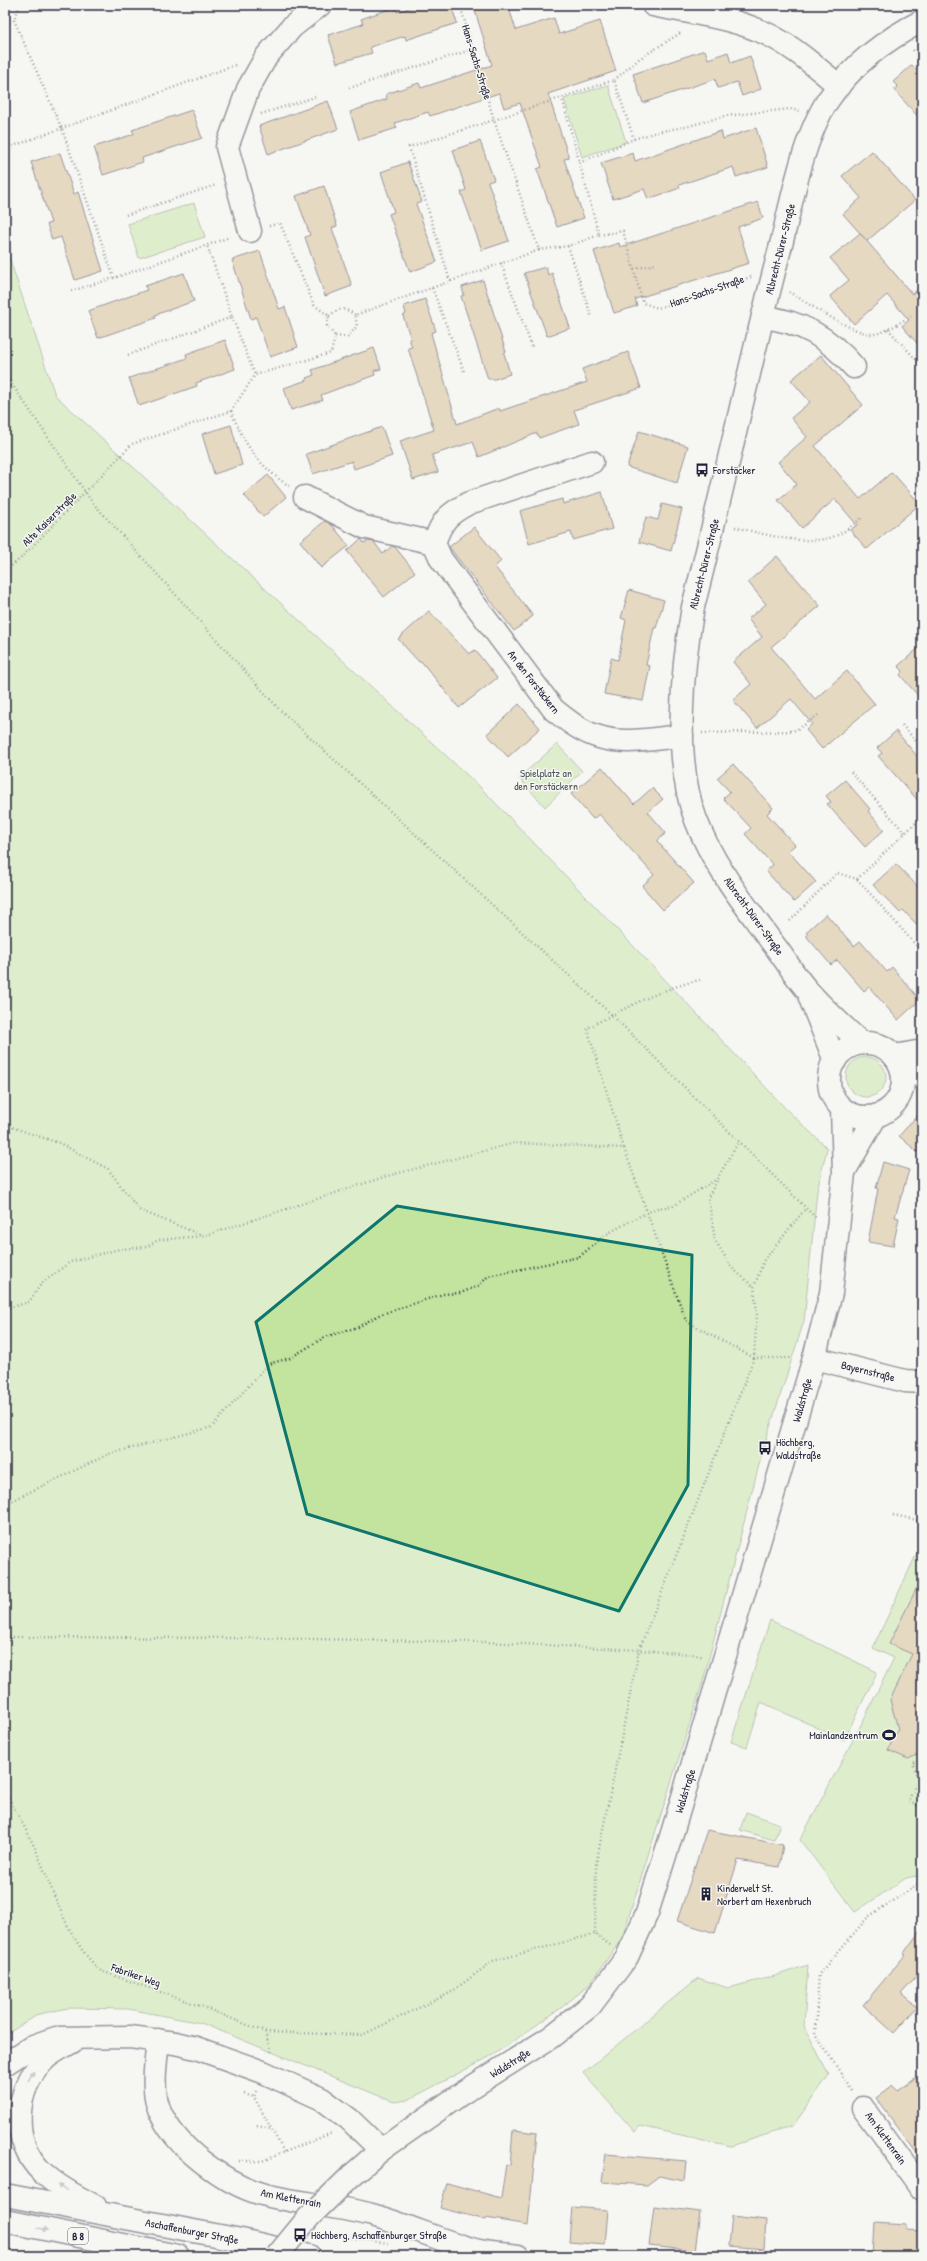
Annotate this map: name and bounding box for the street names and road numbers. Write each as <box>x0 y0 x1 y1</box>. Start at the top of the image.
street label: Hans-Sachs-Straße <box>459 23 495 102</box>
street label: Albrecht-Dürer-Straße <box>762 202 798 296</box>
street label: Hans-Sachs-Straße <box>668 272 747 310</box>
street label: Alte Kaiserstraße <box>19 488 80 549</box>
street label: Albrecht-Dürer-Straße <box>686 517 722 611</box>
street label: An den Forstäckern <box>505 648 563 717</box>
street label: Albrecht-Dürer-Straße <box>721 874 787 958</box>
street label: Bayernstraße <box>840 1358 897 1385</box>
street label: Waldstraße <box>789 1376 815 1424</box>
street label: Waldstraße <box>672 1767 698 1815</box>
street label: Fabriker Weg <box>108 1960 163 1990</box>
street label: Waldstraße <box>487 2045 533 2081</box>
street label: Am Klettenrain <box>862 2109 910 2167</box>
street label: Am Klettenrain <box>260 2185 322 2211</box>
street label: Aschaffenburger Straße <box>144 2215 240 2247</box>
road number: B 8 <box>68 2228 88 2244</box>

